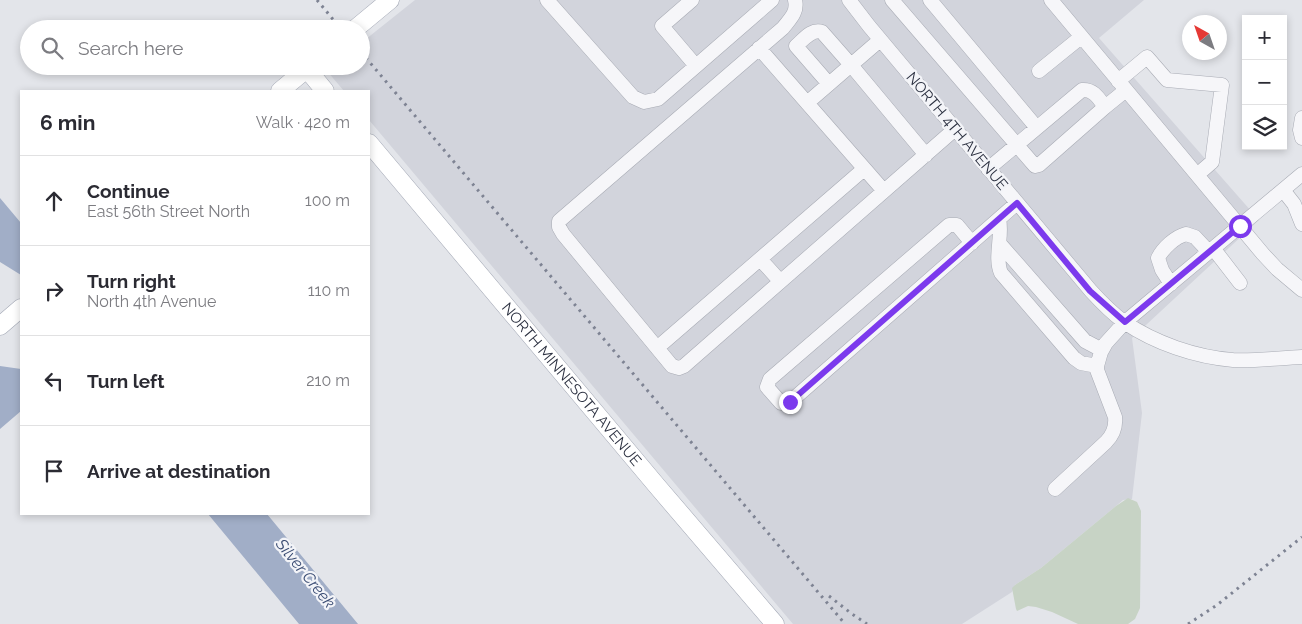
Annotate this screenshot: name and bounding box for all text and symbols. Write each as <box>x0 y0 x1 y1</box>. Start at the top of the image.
north arrow <box>1182 15 1227 60</box>
map controls <box>1242 15 1287 150</box>
button: + <box>1242 15 1287 60</box>
search box <box>20 20 370 75</box>
icon: search <box>38 34 66 62</box>
text: Search here <box>78 37 184 59</box>
button: − <box>1242 60 1287 105</box>
street label: NORTH 4TH AVENUE <box>902 68 1012 194</box>
button: layers <box>1242 105 1287 150</box>
text: 6 min <box>40 110 95 135</box>
text: Walk · 420 m <box>256 113 350 132</box>
text: Continue <box>87 180 170 202</box>
icon: ahead <box>40 187 68 215</box>
text: 100 m <box>305 191 350 210</box>
text: East 56th Street North <box>87 202 250 221</box>
route start <box>1229 215 1252 238</box>
text: Turn right <box>87 270 176 292</box>
icon: right <box>40 277 68 305</box>
text: 110 m <box>308 281 350 300</box>
text: North 4th Avenue <box>87 292 216 311</box>
street label: NORTH MINNESOTA AVENUE <box>498 299 645 470</box>
icon: left <box>40 367 68 395</box>
text: Turn left <box>87 370 164 392</box>
text: 210 m <box>306 371 350 390</box>
route end <box>779 391 802 414</box>
icon: arrive <box>40 457 68 485</box>
text: Arrive at destination <box>87 460 271 482</box>
water label: Silver Creek <box>271 534 340 612</box>

